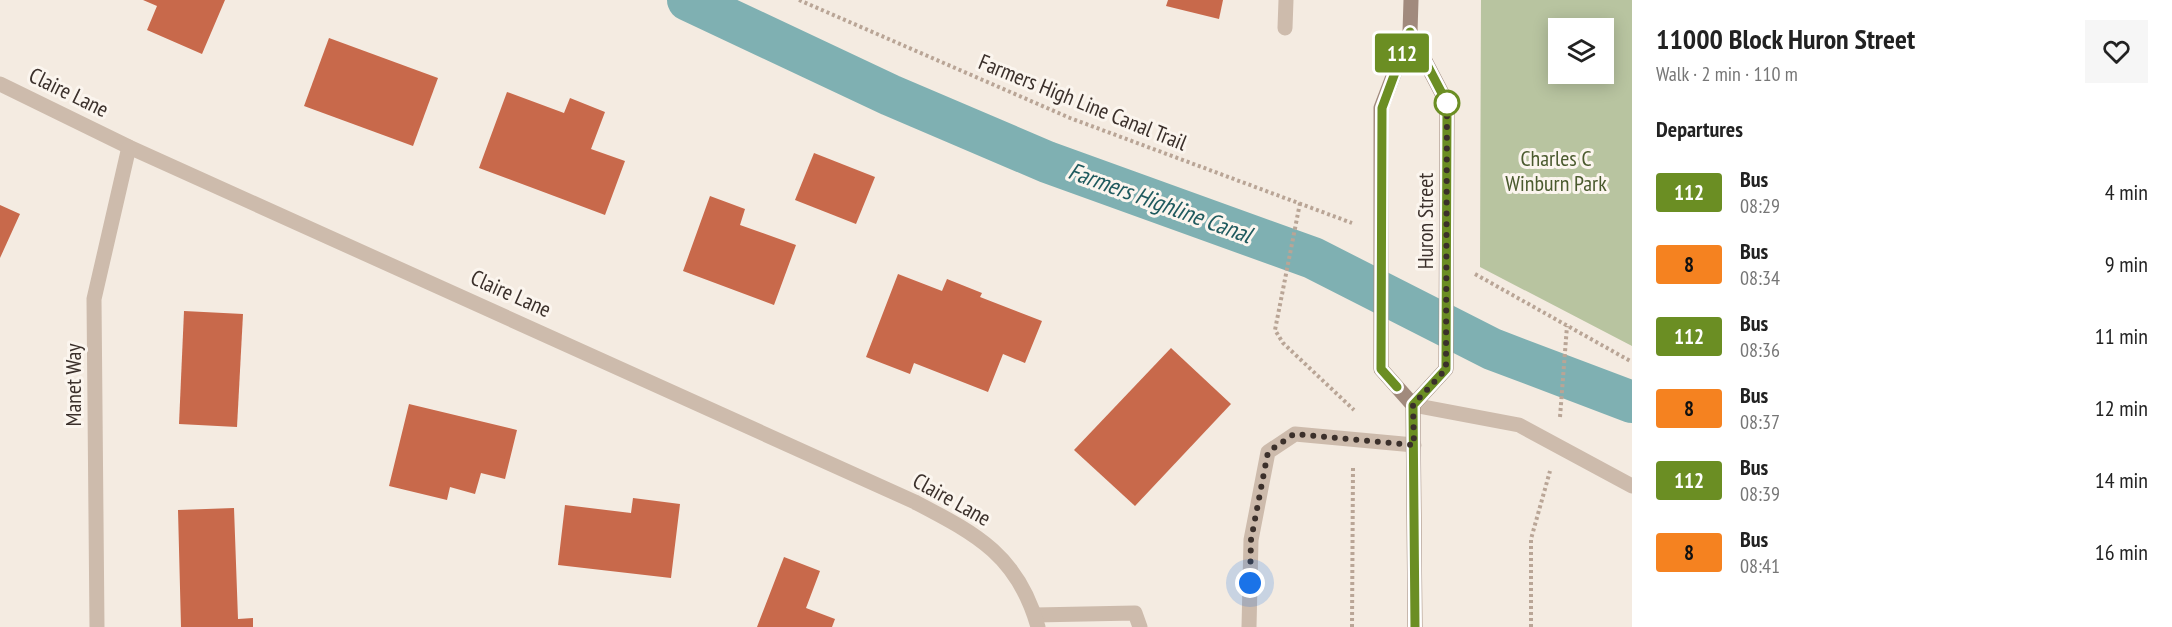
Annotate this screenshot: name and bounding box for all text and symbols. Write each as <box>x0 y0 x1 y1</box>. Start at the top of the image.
map controls <box>1548 18 1614 84</box>
button: layers <box>1548 18 1614 84</box>
text: 11000 Block Huron Street <box>1656 20 1915 57</box>
button: heart <box>2085 20 2148 83</box>
line badge: 112 <box>1368 34 1436 72</box>
text: 112 <box>1387 40 1417 67</box>
street label: Farmers High Line Canal Trail <box>975 47 1192 157</box>
street label: Claire Lane <box>25 61 113 123</box>
text: Walk · 2 min · 110 m <box>1656 61 1798 87</box>
unlabelled marker <box>1434 90 1460 116</box>
text: Departures <box>1656 115 1743 143</box>
park label: Charles C Winburn Park <box>1505 144 1607 197</box>
water label: Farmers Highline Canal <box>1064 155 1258 251</box>
text: Bus <box>1740 165 1768 193</box>
street label: Huron Street <box>1411 173 1439 269</box>
text: 4 min <box>2105 178 2148 206</box>
text: 112 <box>1674 179 1704 206</box>
text: 08:29 <box>1740 193 1780 219</box>
text: Bus <box>1740 237 1768 265</box>
text: 9 min <box>2105 250 2148 278</box>
text: 8 <box>1684 251 1694 278</box>
street label: Claire Lane <box>467 263 555 323</box>
text: 08:34 <box>1740 265 1780 291</box>
text: Bus <box>1740 309 1768 337</box>
text: 11 min <box>2095 322 2148 350</box>
text: 112 <box>1674 323 1704 350</box>
text: 08:36 <box>1740 337 1780 363</box>
street label: Manet Way <box>59 343 87 427</box>
text: Bus <box>1740 381 1768 409</box>
text: 12 min <box>2095 394 2148 422</box>
text: 8 <box>1684 395 1694 422</box>
text: 08:37 <box>1740 409 1780 435</box>
text: Bus <box>1740 453 1768 481</box>
street label: Claire Lane <box>908 466 996 532</box>
text: 14 min <box>2095 466 2148 494</box>
text: 112 <box>1674 467 1704 494</box>
text: 08:39 <box>1740 481 1780 507</box>
text: Bus <box>1740 525 1768 553</box>
text: 16 min <box>2095 538 2148 566</box>
text: 8 <box>1684 539 1694 566</box>
text: 08:41 <box>1740 553 1780 579</box>
your location <box>1235 568 1265 598</box>

